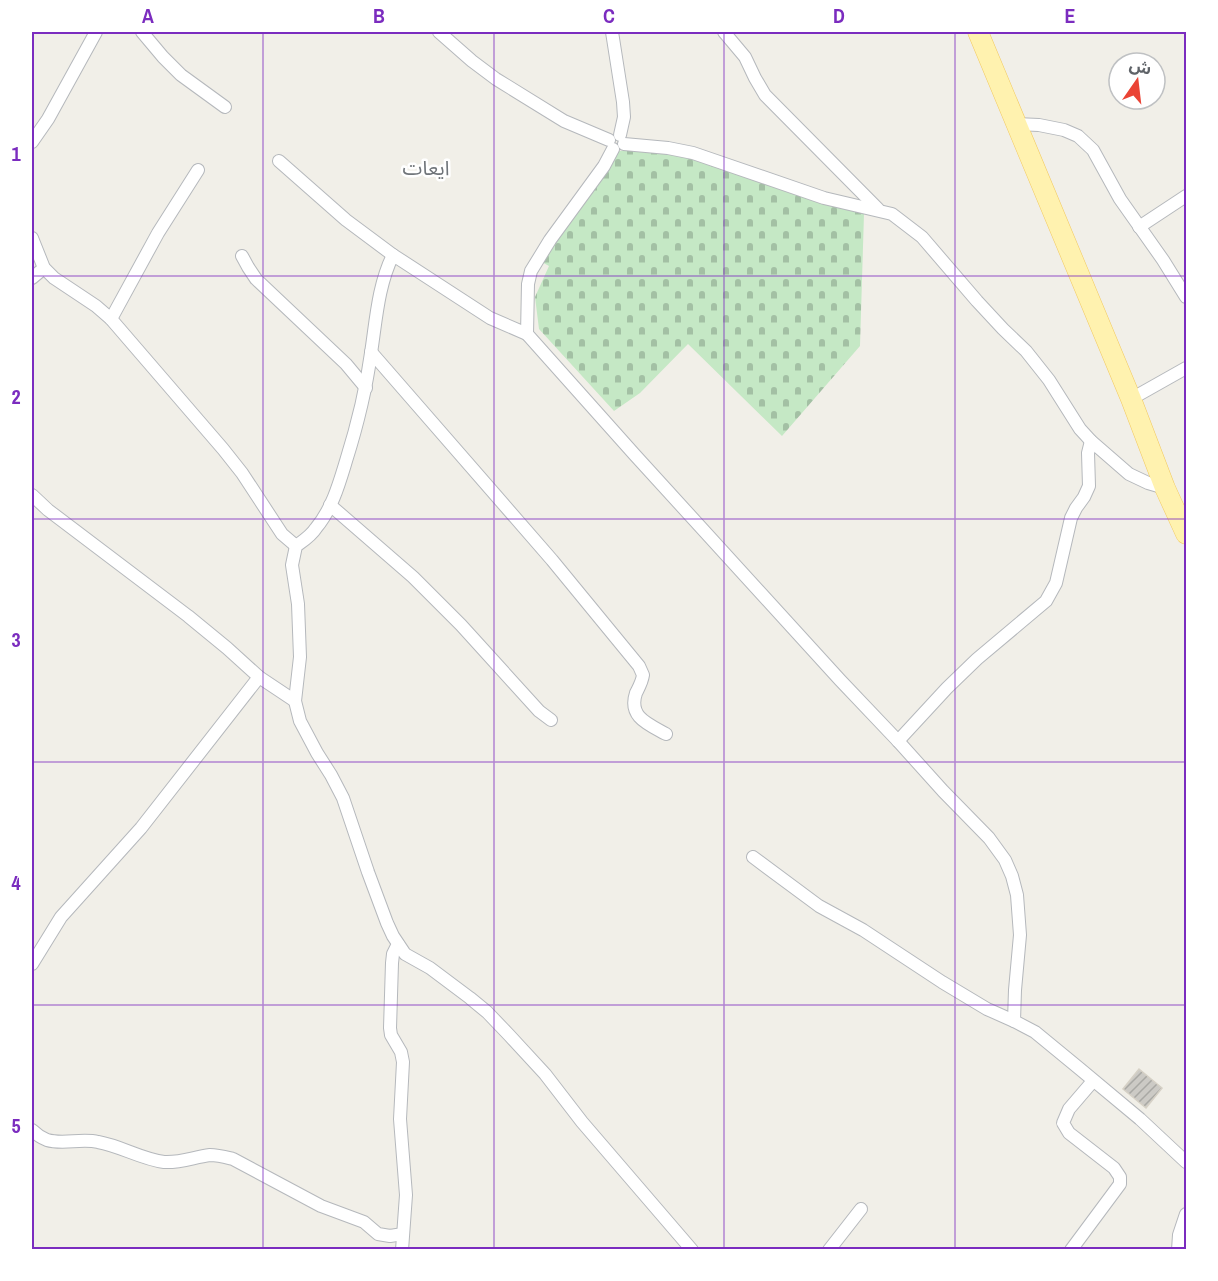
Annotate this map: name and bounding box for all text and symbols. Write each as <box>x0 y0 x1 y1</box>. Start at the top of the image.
text: A <box>142 2 154 29</box>
text: B <box>373 2 385 29</box>
text: C <box>603 2 615 29</box>
text: D <box>833 2 845 29</box>
text: E <box>1065 2 1076 29</box>
north arrow <box>1107 51 1167 111</box>
text: ش <box>1127 53 1154 80</box>
text: 1 <box>11 140 21 167</box>
district label: ايعات <box>403 154 449 181</box>
text: 2 <box>11 383 21 410</box>
text: 3 <box>11 626 21 653</box>
text: 4 <box>11 869 21 896</box>
text: 5 <box>11 1112 21 1139</box>

